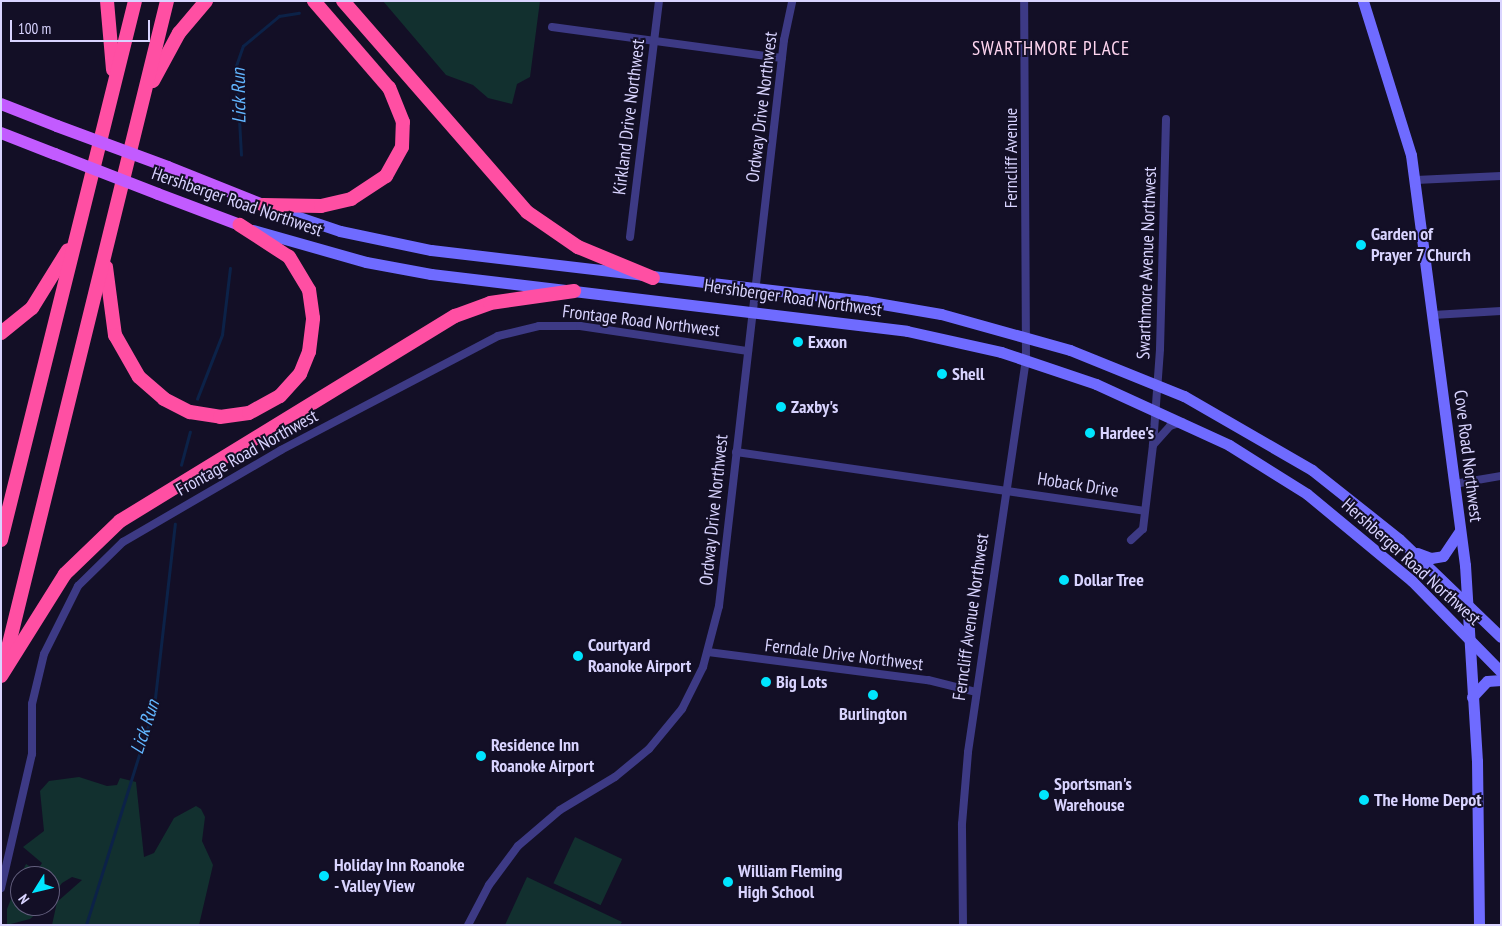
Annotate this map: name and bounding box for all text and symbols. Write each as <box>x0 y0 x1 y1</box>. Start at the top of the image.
scale bar <box>12 10 152 42</box>
text: 100 m <box>18 19 51 38</box>
street label: Ordway Drive Northwest <box>742 30 782 184</box>
street label: Kirkland Drive Northwest <box>609 38 649 196</box>
district label: SWARTHMORE PLACE <box>970 38 1132 60</box>
water label: Lick Run <box>227 68 251 124</box>
street label: Ferncliff Avenue <box>1000 108 1022 208</box>
street label: Hershberger Road Northwest <box>149 163 325 241</box>
street label: Swarthmore Avenue Northwest <box>1133 166 1161 360</box>
place label: Garden of Prayer 7 Church <box>1371 224 1472 266</box>
marker: Garden of Prayer 7 Church <box>1355 239 1367 251</box>
street label: Hershberger Road Northwest <box>703 275 883 321</box>
street label: Frontage Road Northwest <box>561 301 721 341</box>
place label: Exxon <box>808 331 847 353</box>
marker: Exxon <box>792 336 804 348</box>
place label: Shell <box>952 363 984 385</box>
marker: Shell <box>936 368 948 380</box>
street label: Cove Road Northwest <box>1449 389 1487 523</box>
place label: Zaxby's <box>791 396 838 418</box>
marker: Zaxby's <box>775 401 787 413</box>
street label: Frontage Road Northwest <box>173 405 321 501</box>
place label: Hardee's <box>1100 422 1154 444</box>
marker: Hardee's <box>1084 427 1096 439</box>
street label: Ordway Drive Northwest <box>695 433 733 587</box>
street label: Hoback Drive <box>1036 468 1120 502</box>
street label: Hershberger Road Northwest <box>1337 494 1485 630</box>
street label: Ferncliff Avenue Northwest <box>949 532 993 702</box>
place label: Dollar Tree <box>1074 569 1144 591</box>
marker: Dollar Tree <box>1058 574 1070 586</box>
place label: Courtyard Roanoke Airport <box>588 635 692 678</box>
street label: Ferndale Drive Northwest <box>764 635 924 675</box>
marker: Courtyard Roanoke Airport <box>572 650 584 662</box>
place label: Big Lots <box>776 671 827 693</box>
marker: Big Lots <box>760 676 772 688</box>
marker: Burlington <box>867 689 879 701</box>
water label: Lick Run <box>126 697 164 757</box>
place label: Burlington <box>839 703 907 725</box>
place label: Residence Inn Roanoke Airport <box>491 735 595 778</box>
marker: Residence Inn Roanoke Airport <box>475 750 487 762</box>
place label: Sportsman's Warehouse <box>1054 774 1132 816</box>
marker: Sportsman's Warehouse <box>1038 789 1050 801</box>
place label: The Home Depot <box>1374 789 1482 811</box>
marker: The Home Depot <box>1358 794 1370 806</box>
place label: Holiday Inn Roanoke - Valley View <box>334 855 465 898</box>
place label: William Fleming High School <box>738 861 842 904</box>
north arrow <box>10 866 60 916</box>
marker: Holiday Inn Roanoke - Valley View <box>318 870 330 882</box>
marker: William Fleming High School <box>722 876 734 888</box>
text: N <box>14 891 33 908</box>

